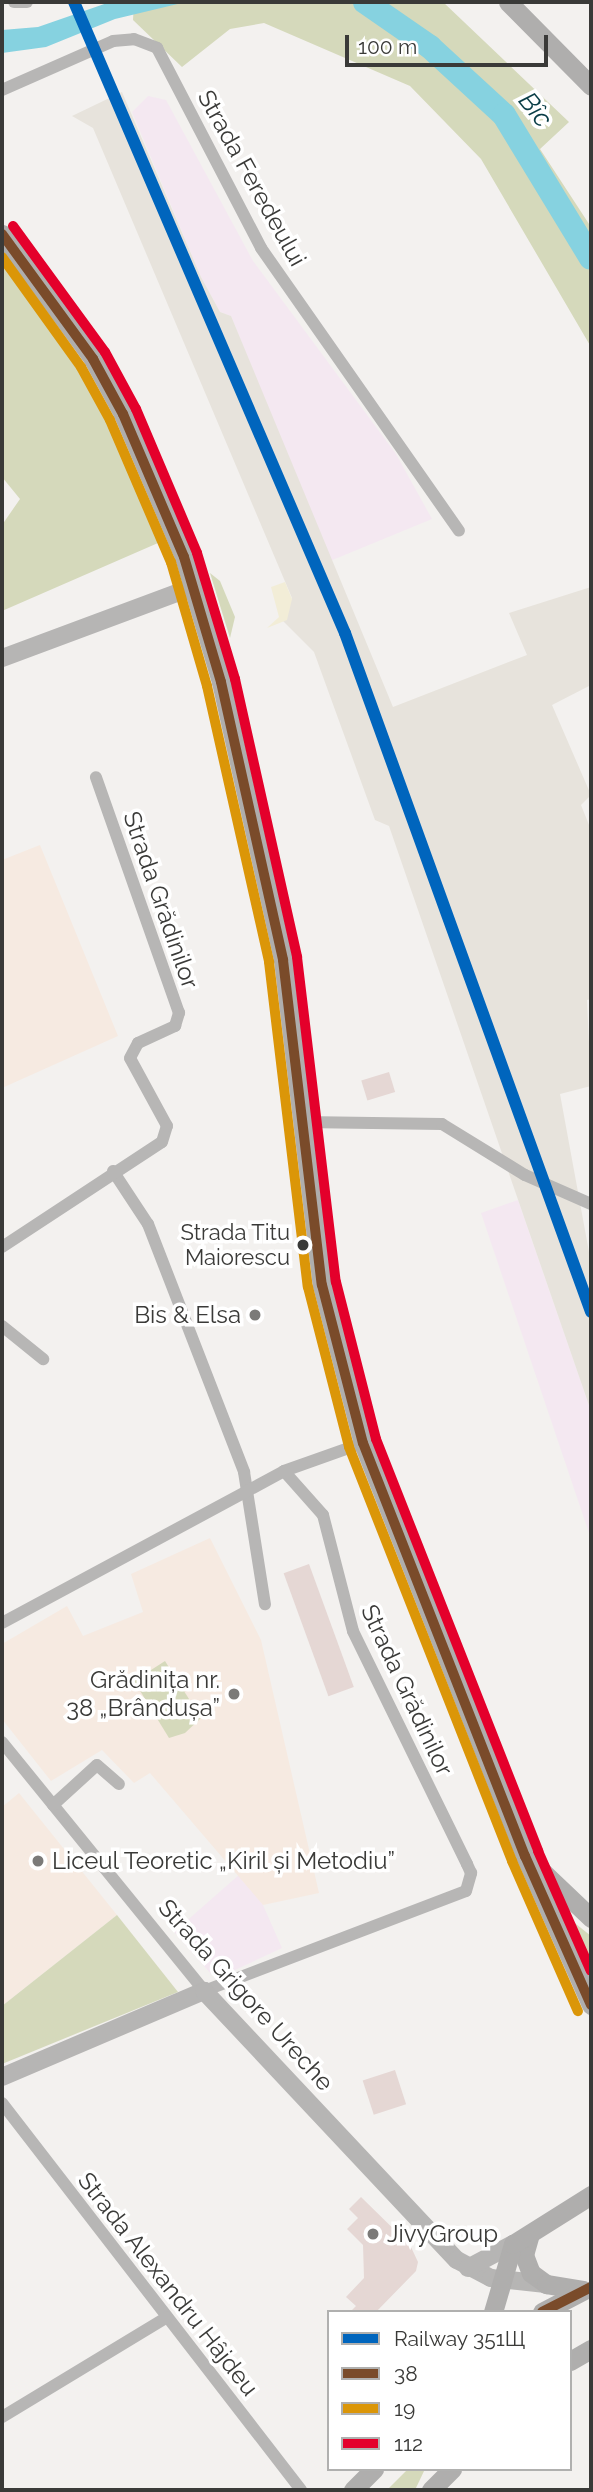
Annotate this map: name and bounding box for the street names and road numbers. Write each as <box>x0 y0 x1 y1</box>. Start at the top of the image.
street label: Strada Feredeului <box>192 85 312 271</box>
street label: Strada Grădinilor <box>117 808 205 992</box>
street label: Strada Grădinilor <box>355 1600 459 1780</box>
street label: Strada Grigore Ureche <box>152 1893 340 2097</box>
street label: Strada Alexandru Hâjdeu <box>72 2166 264 2402</box>

